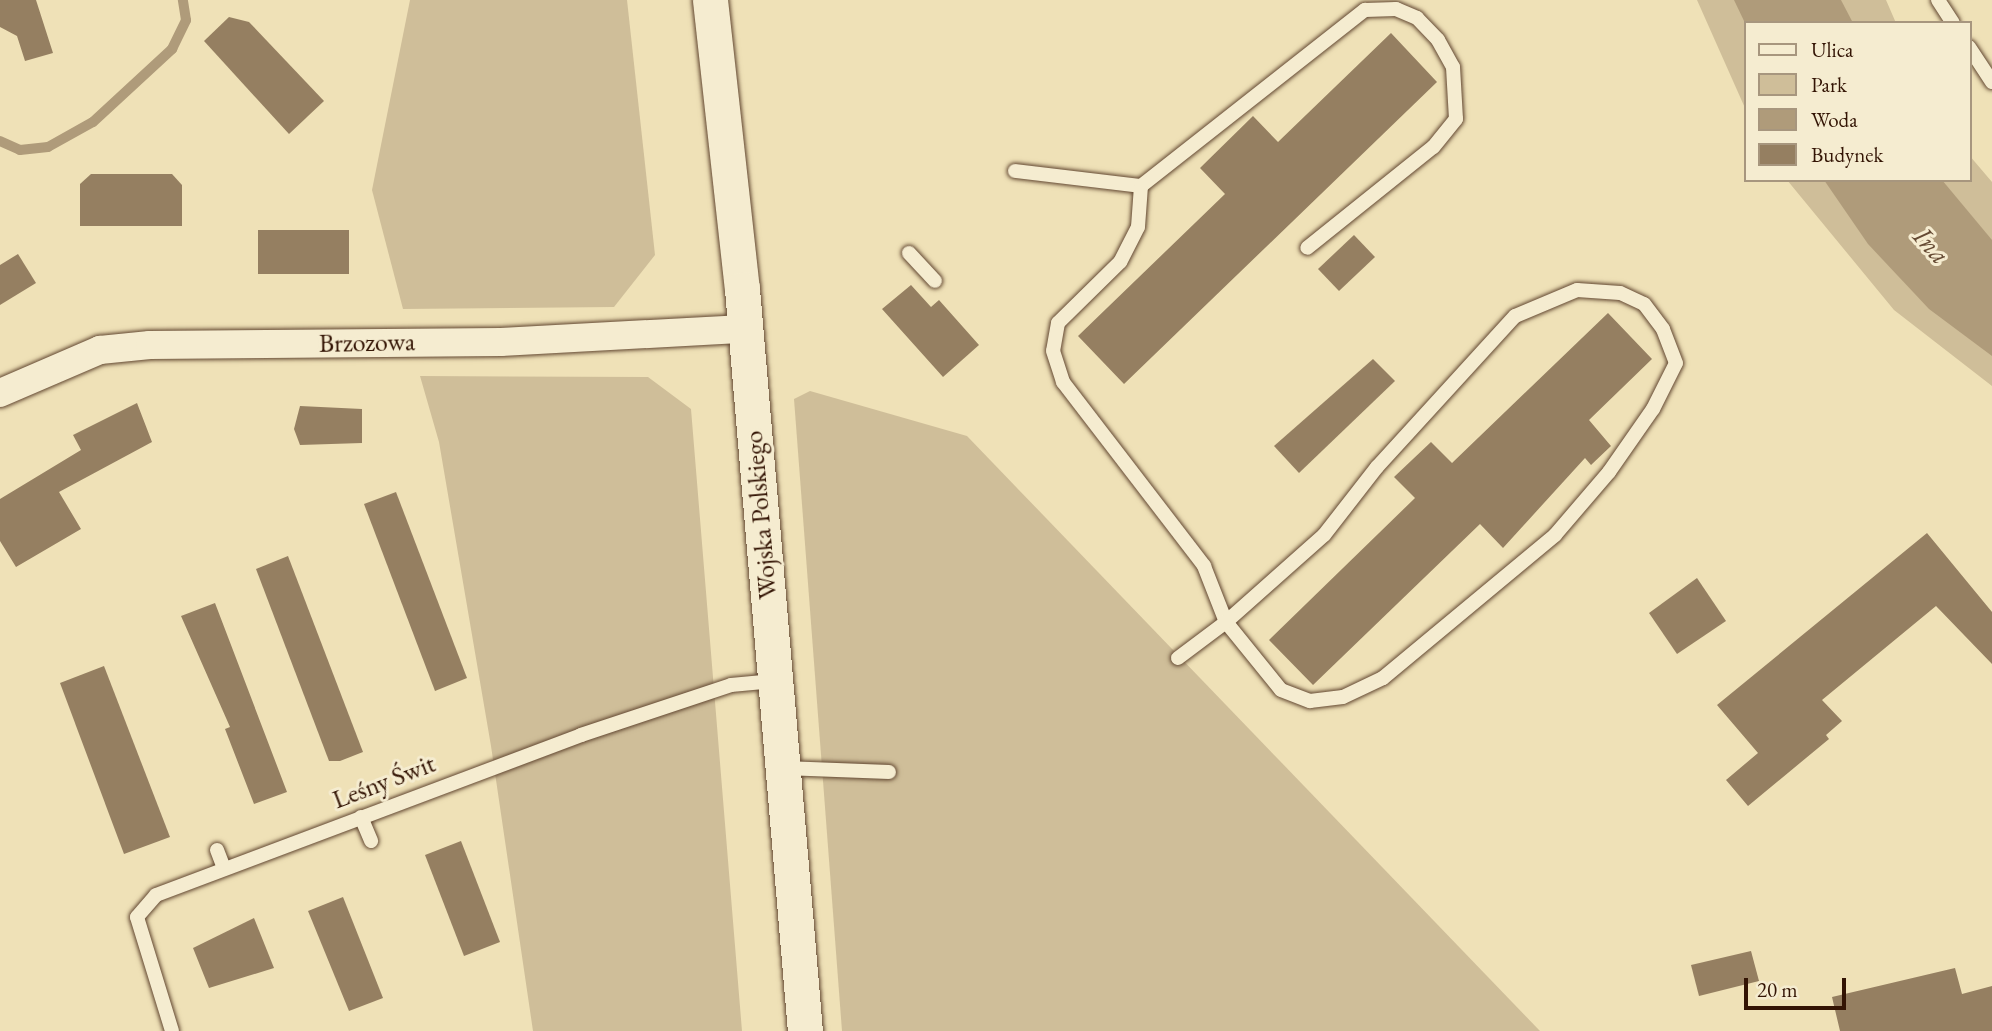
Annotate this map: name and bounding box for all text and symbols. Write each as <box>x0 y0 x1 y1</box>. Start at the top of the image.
legend <box>1744 21 1971 182</box>
text: Ulica <box>1811 36 1853 63</box>
text: Park <box>1811 71 1847 98</box>
text: Woda <box>1811 106 1858 133</box>
text: Budynek <box>1811 141 1883 168</box>
water label: Ina <box>1907 219 1957 271</box>
street label: Brzozowa <box>319 327 415 359</box>
street label: Wojska Polskiego <box>738 429 784 601</box>
street label: Leśny Świt <box>328 748 440 816</box>
scale bar <box>1747 964 1848 1008</box>
text: 20 m <box>1757 976 1798 1003</box>

